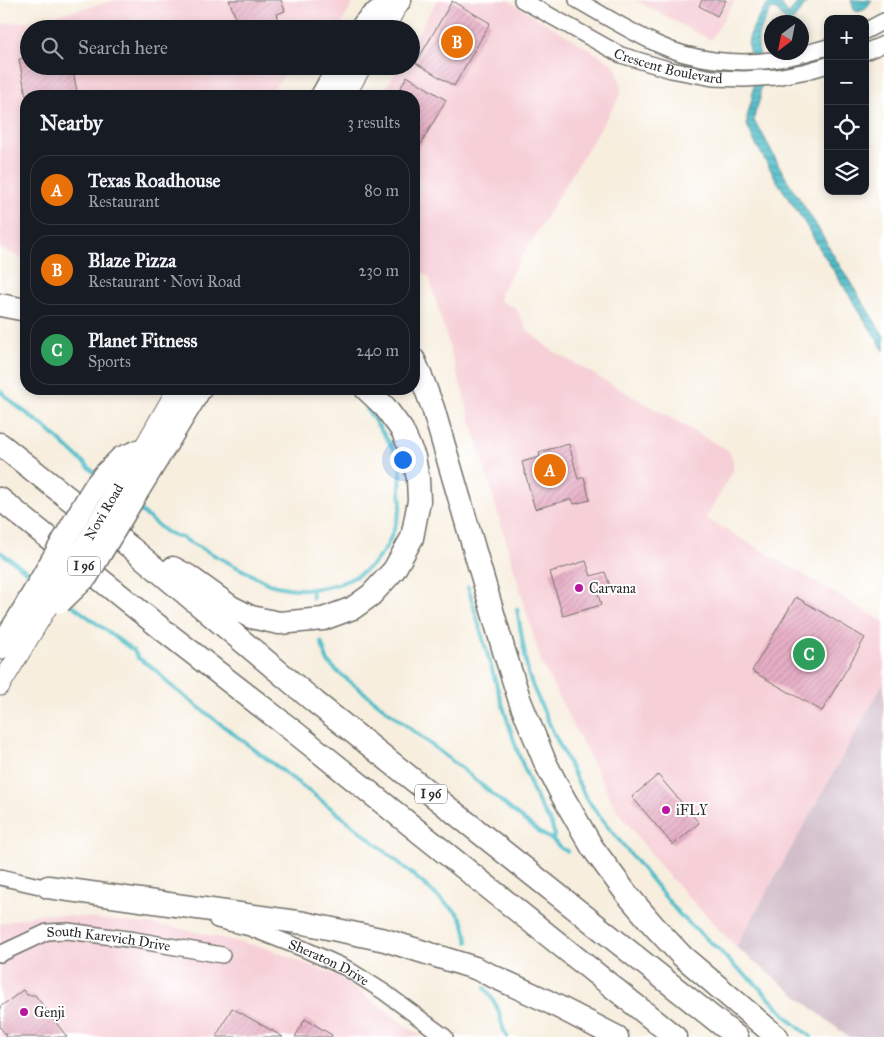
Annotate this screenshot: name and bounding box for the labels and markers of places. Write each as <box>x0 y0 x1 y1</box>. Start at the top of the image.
pin: B <box>441 23 473 61</box>
pin: A <box>534 451 566 489</box>
place label: Carvana <box>589 580 636 597</box>
marker: Carvana <box>573 582 585 594</box>
pin: C <box>793 635 825 673</box>
place label: iFLY <box>676 802 709 819</box>
marker: iFLY <box>660 804 672 816</box>
place label: Genji <box>34 1004 65 1021</box>
marker: Genji <box>18 1006 30 1018</box>

